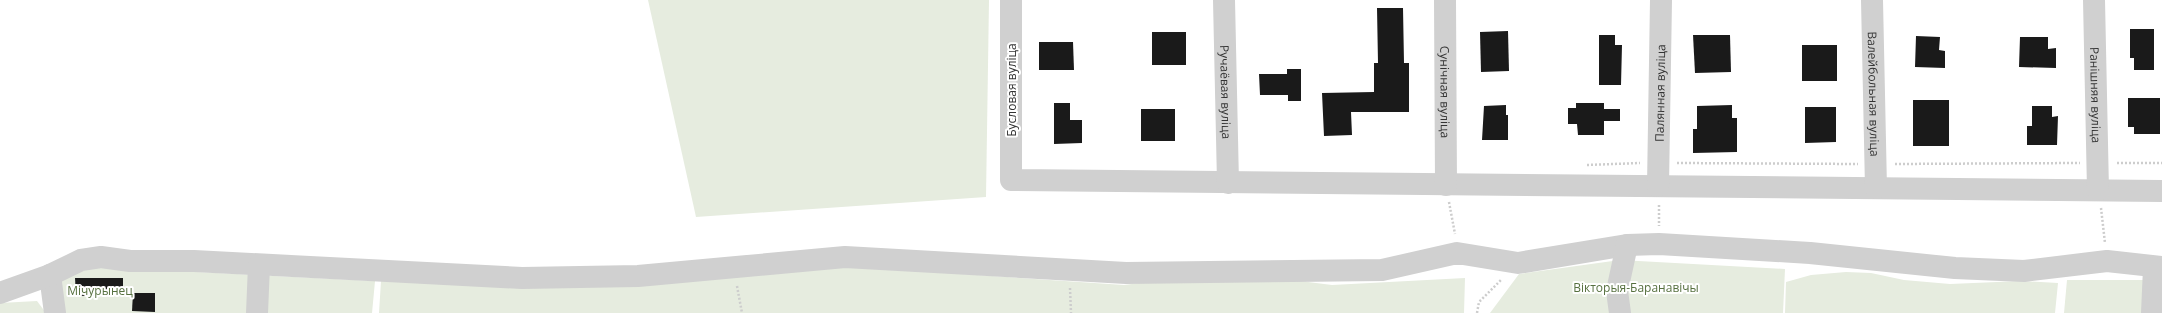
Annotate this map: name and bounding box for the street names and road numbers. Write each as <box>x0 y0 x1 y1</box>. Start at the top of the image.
street label: Валейбольная вуліца <box>1864 31 1884 157</box>
street label: Бусловая вуліца <box>1003 43 1020 137</box>
street label: Палянная вуліца <box>1650 44 1669 142</box>
street label: Ручаёвая вуліца <box>1216 45 1236 139</box>
street label: Сунічная вуліца <box>1437 46 1454 138</box>
street label: Ранішняя вуліца <box>2086 47 2106 143</box>

